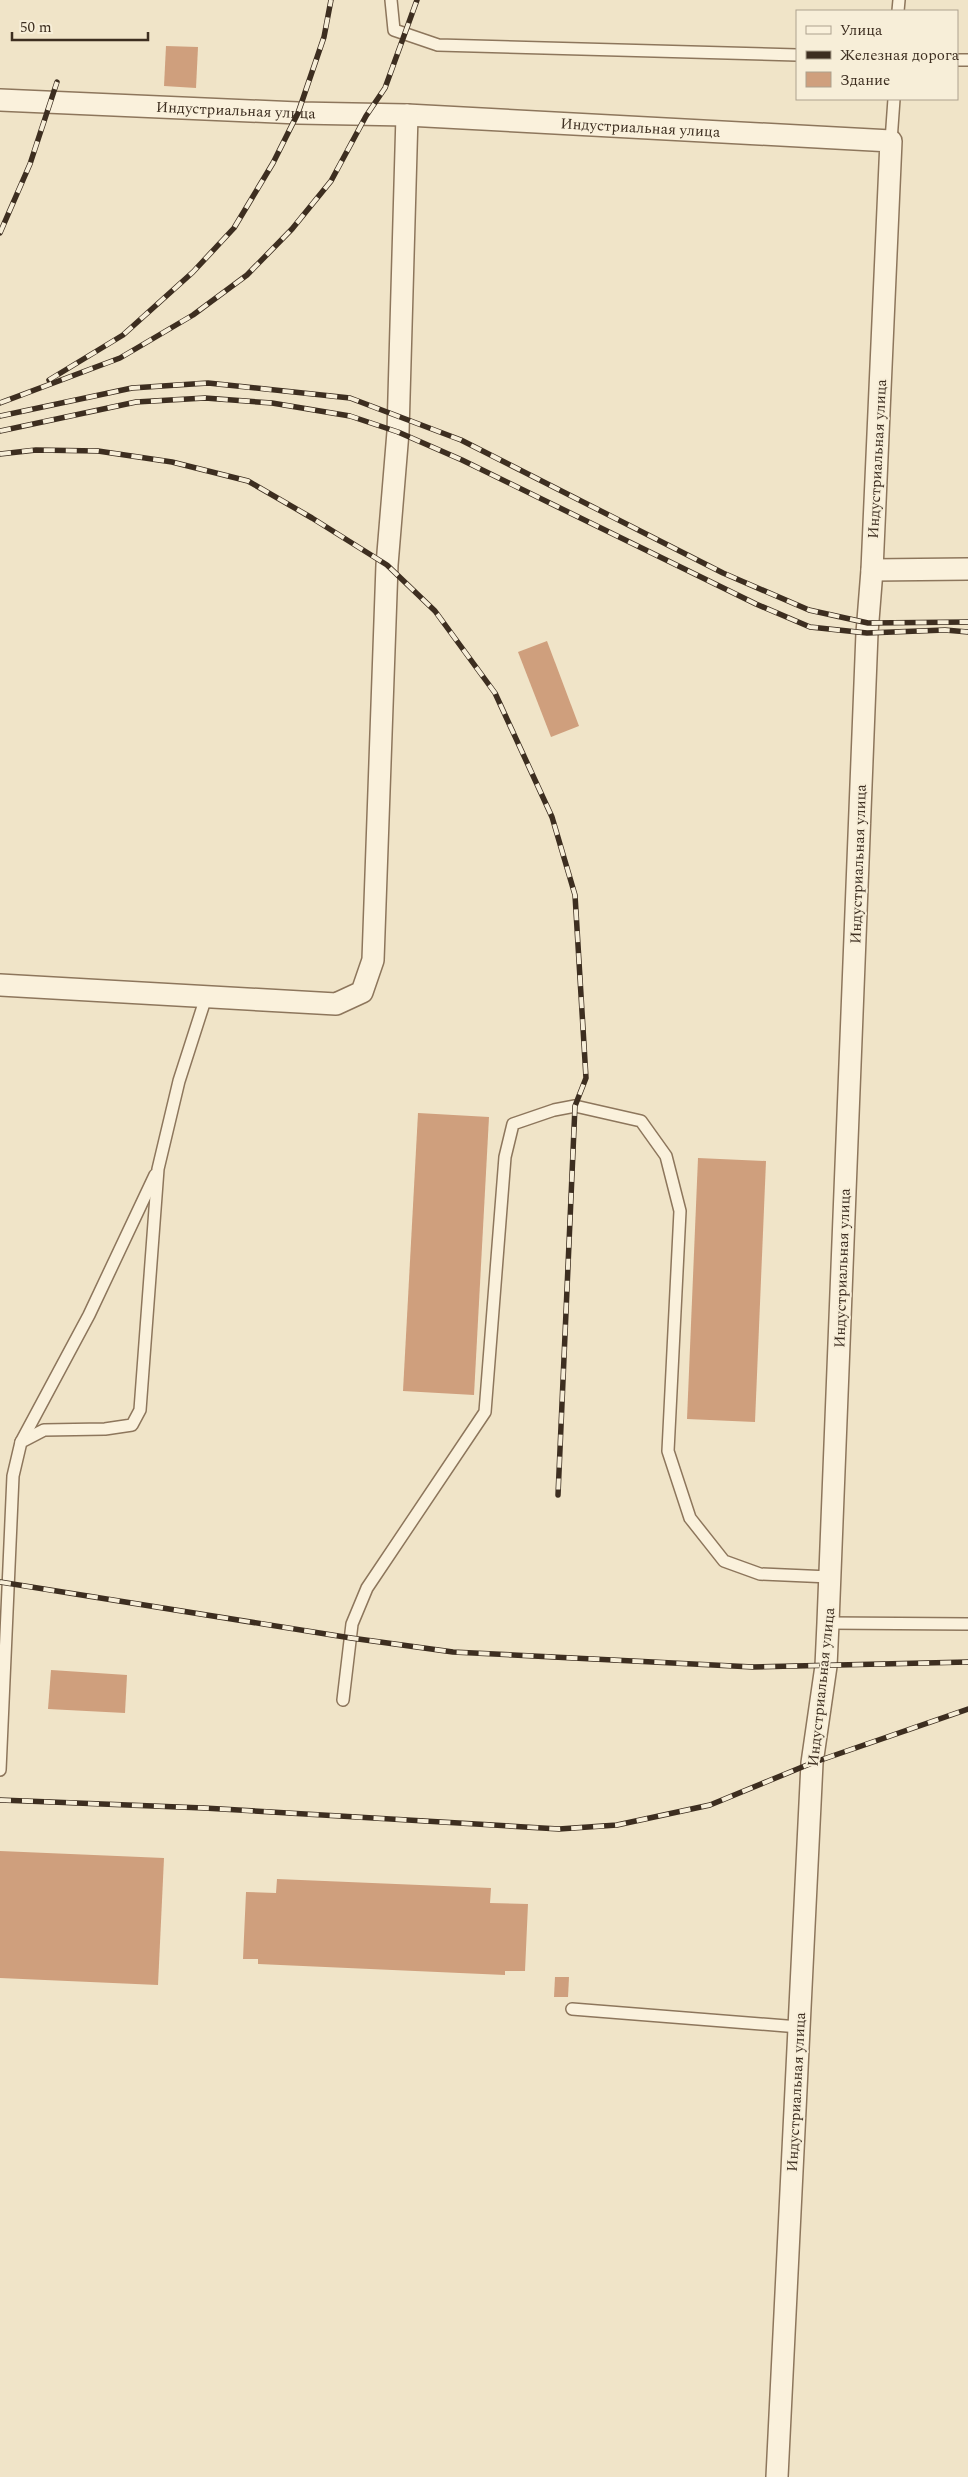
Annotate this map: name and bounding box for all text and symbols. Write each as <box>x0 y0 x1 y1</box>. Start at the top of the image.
scale bar <box>12 10 149 42</box>
legend <box>796 10 958 100</box>
text: 50 m <box>20 16 52 39</box>
text: Улица <box>840 19 883 42</box>
text: Железная дорога <box>840 44 960 67</box>
text: Здание <box>840 69 890 92</box>
street label: Индустриальная улица <box>155 96 317 125</box>
street label: Индустриальная улица <box>560 112 721 144</box>
street label: Индустриальная улица <box>862 378 893 539</box>
street label: Индустриальная улица <box>844 783 873 944</box>
street label: Индустриальная улица <box>828 1187 857 1348</box>
street label: Индустриальная улица <box>802 1606 841 1768</box>
street label: Индустриальная улица <box>781 2011 812 2172</box>

